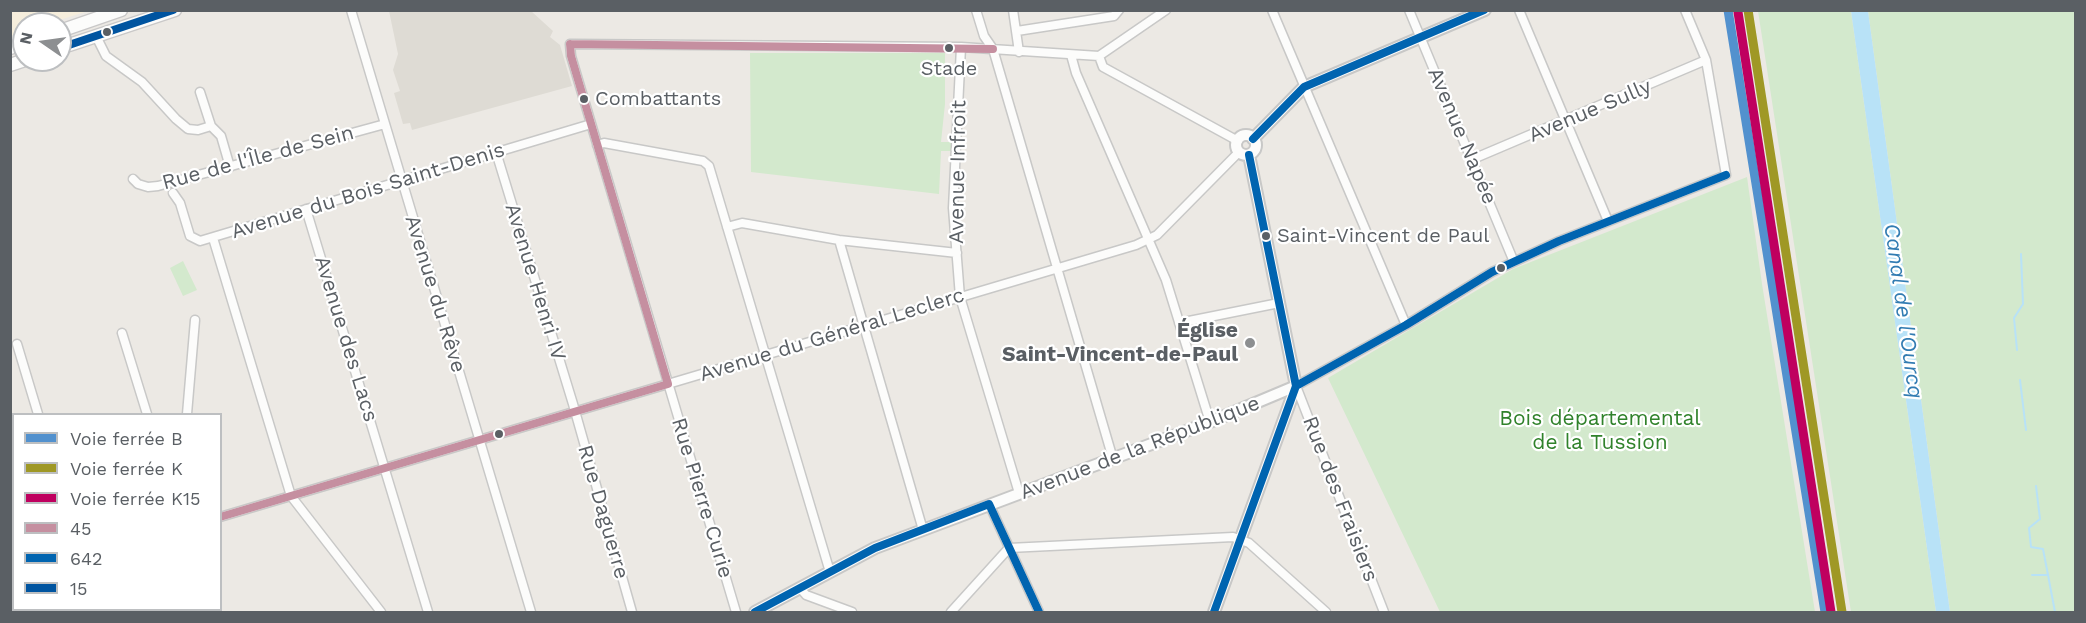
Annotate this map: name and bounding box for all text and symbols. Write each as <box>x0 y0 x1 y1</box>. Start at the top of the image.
north arrow <box>12 12 72 72</box>
unlabelled marker <box>101 26 113 38</box>
text: N <box>15 30 37 46</box>
marker: Stade <box>943 42 955 54</box>
place label: Stade <box>921 57 977 81</box>
street label: Avenue Napée <box>1422 64 1502 208</box>
street label: Avenue Sully <box>1525 74 1655 148</box>
place label: Combattants <box>595 87 721 111</box>
marker: Combattants <box>578 93 590 105</box>
street label: Avenue Infroit <box>944 100 972 244</box>
street label: Rue de l'Île de Sein <box>159 120 357 196</box>
street label: Avenue du Bois Saint-Denis <box>228 137 508 245</box>
street label: Avenue Henri IV <box>499 200 571 364</box>
street label: Avenue du Rêve <box>399 212 471 376</box>
water label: Canal de l'Ourcq <box>1878 222 1928 400</box>
place label: Saint-Vincent de Paul <box>1277 224 1489 248</box>
marker: Saint-Vincent de Paul <box>1260 230 1272 242</box>
street label: Avenue des Lacs <box>309 253 383 425</box>
unlabelled marker <box>1495 262 1507 274</box>
street label: Avenue du Général Leclerc <box>697 283 967 387</box>
place label: Église Saint-Vincent-de-Paul <box>1002 318 1238 368</box>
marker: Église Saint-Vincent-de-Paul <box>1243 336 1257 350</box>
street label: Avenue de la République <box>1017 391 1263 505</box>
park label: Bois départemental de la Tussion <box>1499 406 1701 456</box>
legend <box>12 413 222 611</box>
street label: Rue des Fraisiers <box>1297 413 1383 585</box>
street label: Rue Pierre Curie <box>666 415 738 581</box>
text: Voie ferrée B <box>70 428 183 449</box>
unlabelled marker <box>493 428 505 440</box>
street label: Rue Daguerre <box>572 442 634 582</box>
text: Voie ferrée K <box>70 458 183 479</box>
text: Voie ferrée K15 <box>70 488 200 509</box>
text: 45 <box>70 518 91 539</box>
text: 642 <box>70 548 102 569</box>
text: 15 <box>70 578 88 599</box>

